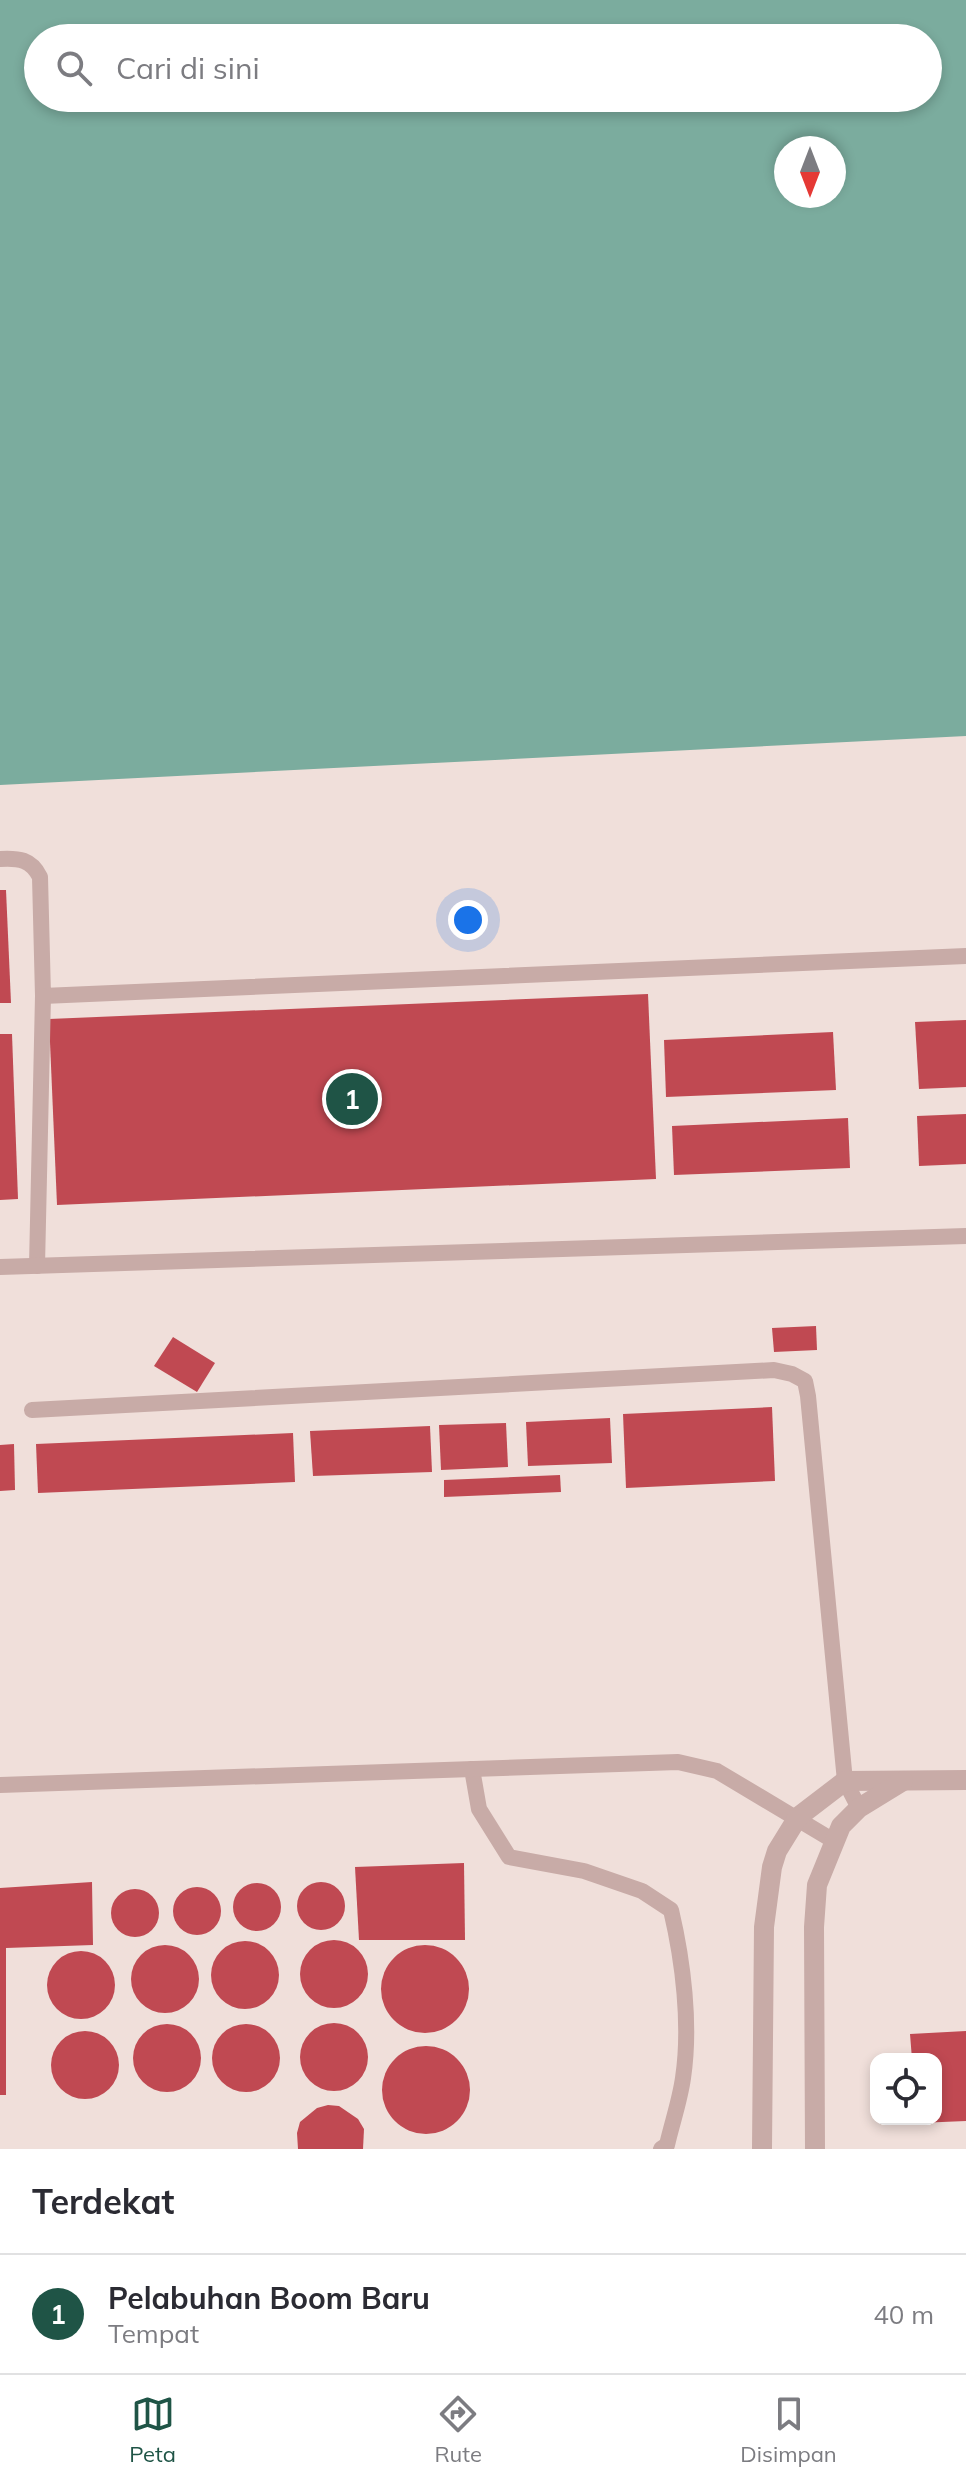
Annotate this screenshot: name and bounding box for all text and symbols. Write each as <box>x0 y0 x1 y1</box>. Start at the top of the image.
search box <box>24 24 942 112</box>
icon: search <box>52 46 96 90</box>
text: Cari di sini <box>116 49 260 87</box>
north arrow <box>774 136 846 208</box>
your location <box>448 900 488 940</box>
pin: 1 <box>326 1069 378 1129</box>
map controls <box>870 2053 942 2125</box>
button: locate <box>870 2053 942 2125</box>
text: Terdekat <box>32 2180 174 2223</box>
text: Pelabuhan Boom Baru <box>108 2279 430 2317</box>
text: 1 <box>50 2298 66 2331</box>
text: 40 m <box>873 2298 934 2331</box>
text: Tempat <box>108 2317 199 2350</box>
tab: Peta <box>129 2392 176 2468</box>
tab: Rute <box>434 2392 482 2468</box>
tab: Disimpan <box>740 2392 837 2468</box>

